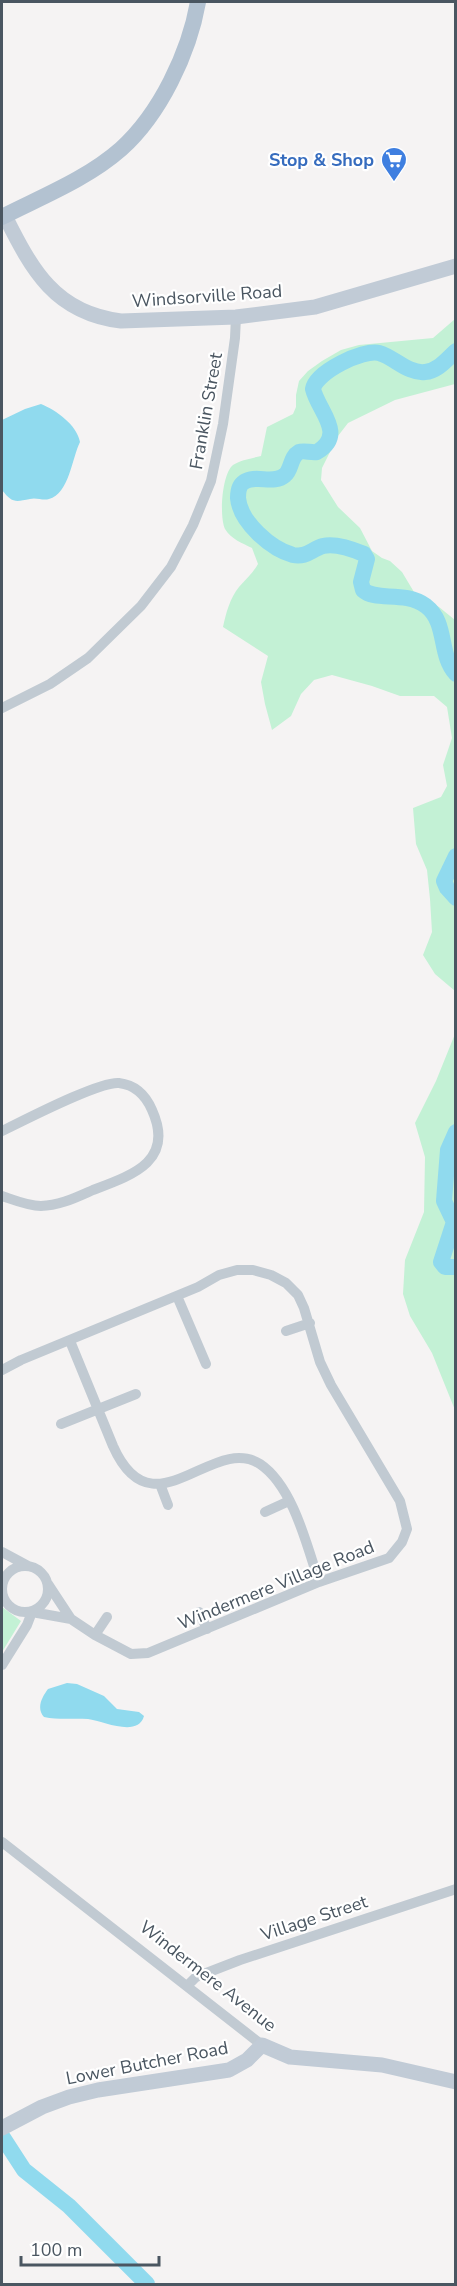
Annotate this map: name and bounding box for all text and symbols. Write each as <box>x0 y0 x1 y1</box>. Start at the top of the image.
supermarket icon: Stop & Shop <box>379 145 409 183</box>
place label: Stop & Shop <box>269 148 374 172</box>
street label: Windsorville Road <box>131 279 283 313</box>
street label: Franklin Street <box>184 350 228 471</box>
street label: Windermere Village Road <box>174 1535 378 1635</box>
street label: Village Street <box>257 1889 371 1947</box>
street label: Windermere Avenue <box>135 1915 281 2037</box>
street label: Lower Butcher Road <box>64 2035 230 2091</box>
scale bar <box>21 2229 159 2267</box>
text: 100 m <box>30 2238 82 2262</box>

